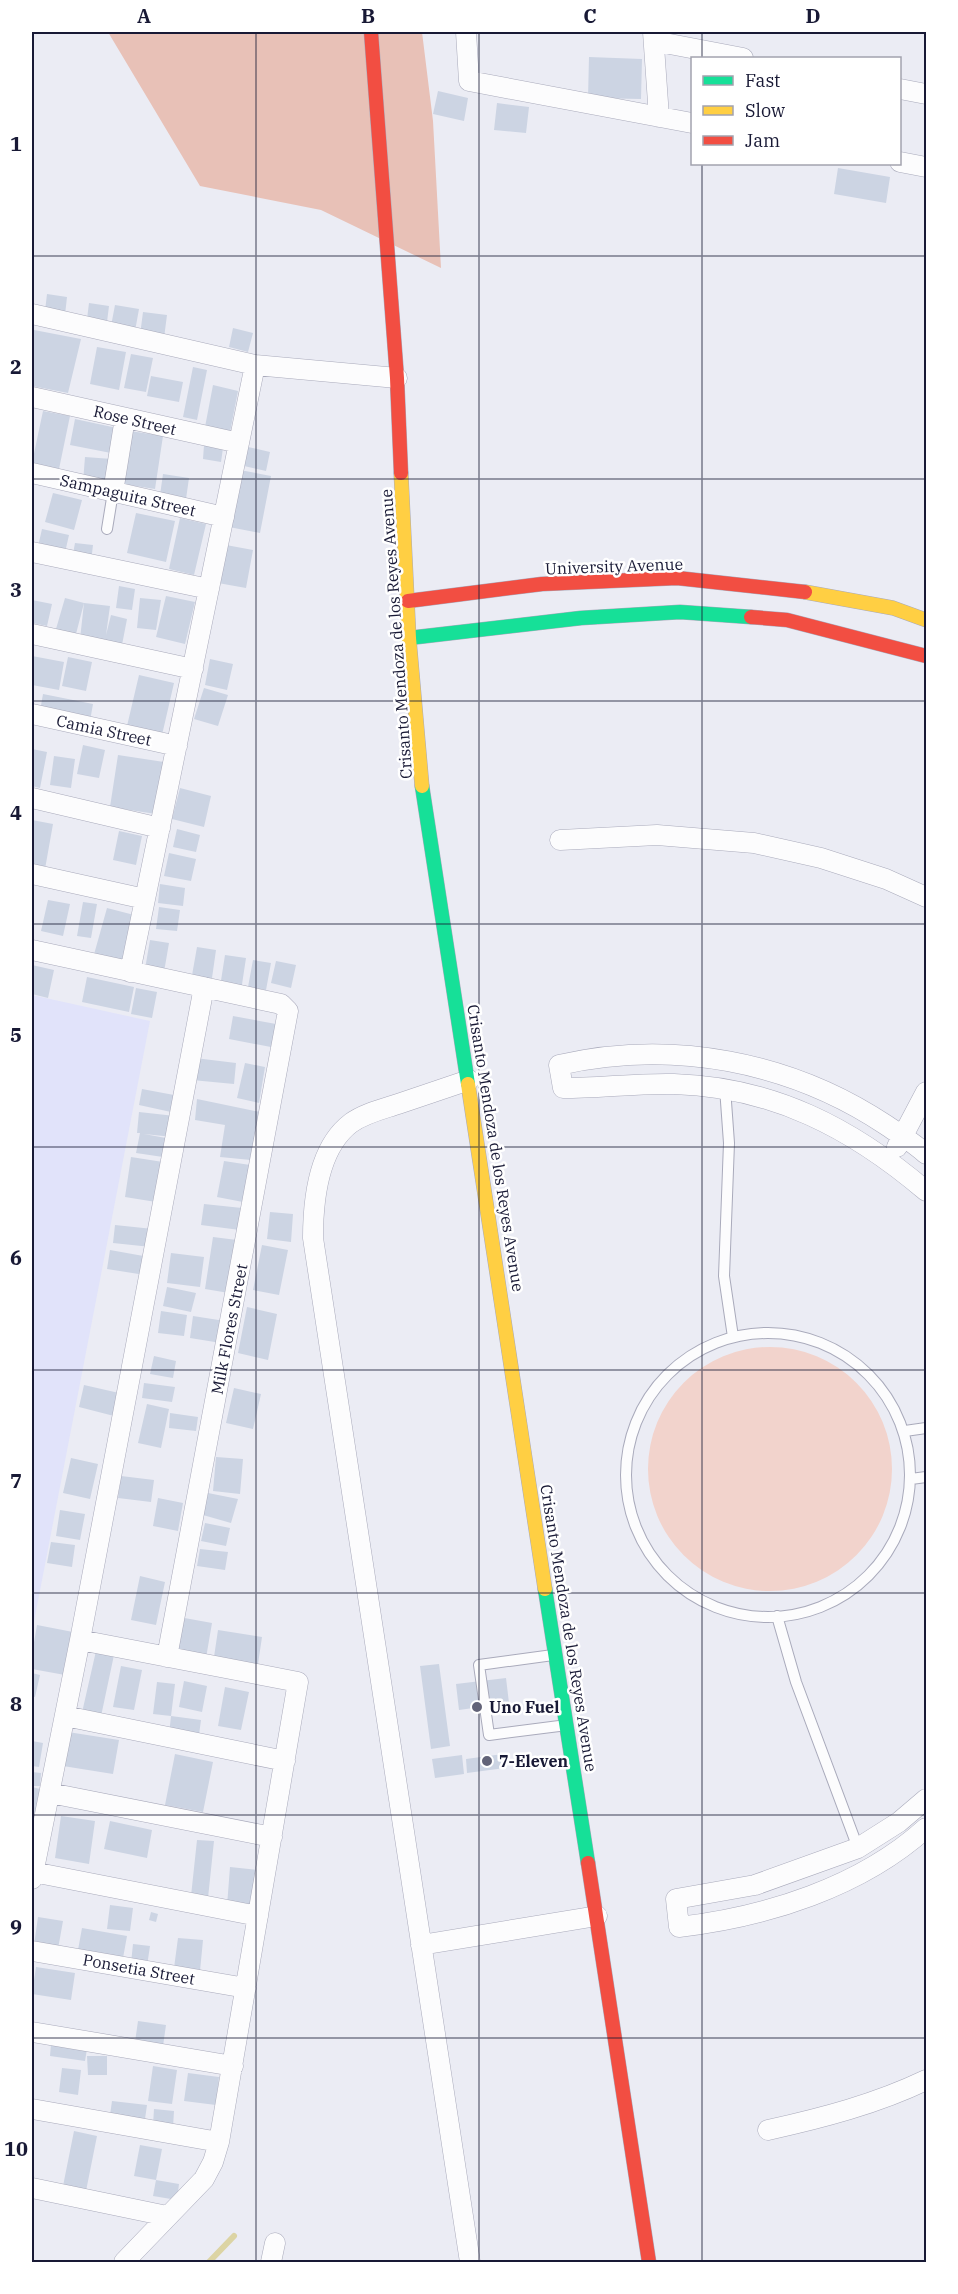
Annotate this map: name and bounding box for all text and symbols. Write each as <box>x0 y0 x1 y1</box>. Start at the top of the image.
text: A <box>137 2 151 29</box>
text: B <box>361 2 375 29</box>
text: C <box>583 2 597 29</box>
text: D <box>805 2 821 29</box>
legend <box>691 57 901 165</box>
text: Fast <box>745 69 780 92</box>
text: Slow <box>745 99 785 122</box>
text: Jam <box>745 129 780 152</box>
text: 1 <box>10 130 22 157</box>
text: 2 <box>10 353 22 380</box>
street label: Rose Street <box>92 401 179 439</box>
street label: Sampaguita Street <box>58 470 198 520</box>
street label: Crisanto Mendoza de los Reyes Avenue <box>376 488 416 780</box>
street label: University Avenue <box>545 554 683 578</box>
text: 3 <box>10 576 22 603</box>
street label: Camia Street <box>55 710 154 750</box>
text: 4 <box>10 799 22 826</box>
street label: Crisanto Mendoza de los Reyes Avenue <box>463 1003 529 1293</box>
text: 5 <box>10 1021 22 1048</box>
text: 6 <box>10 1244 22 1271</box>
street label: Milk Flores Street <box>207 1262 252 1396</box>
text: 7 <box>10 1467 22 1494</box>
street label: Crisanto Mendoza de los Reyes Avenue <box>536 1483 602 1773</box>
text: 8 <box>10 1690 22 1717</box>
place label: Uno Fuel <box>489 1697 559 1717</box>
marker: Uno Fuel <box>470 1700 484 1714</box>
place label: 7-Eleven <box>499 1751 568 1771</box>
marker: 7-Eleven <box>480 1754 494 1768</box>
text: 9 <box>10 1913 22 1940</box>
street label: Ponsetia Street <box>81 1949 197 1989</box>
text: 10 <box>4 2135 28 2162</box>

